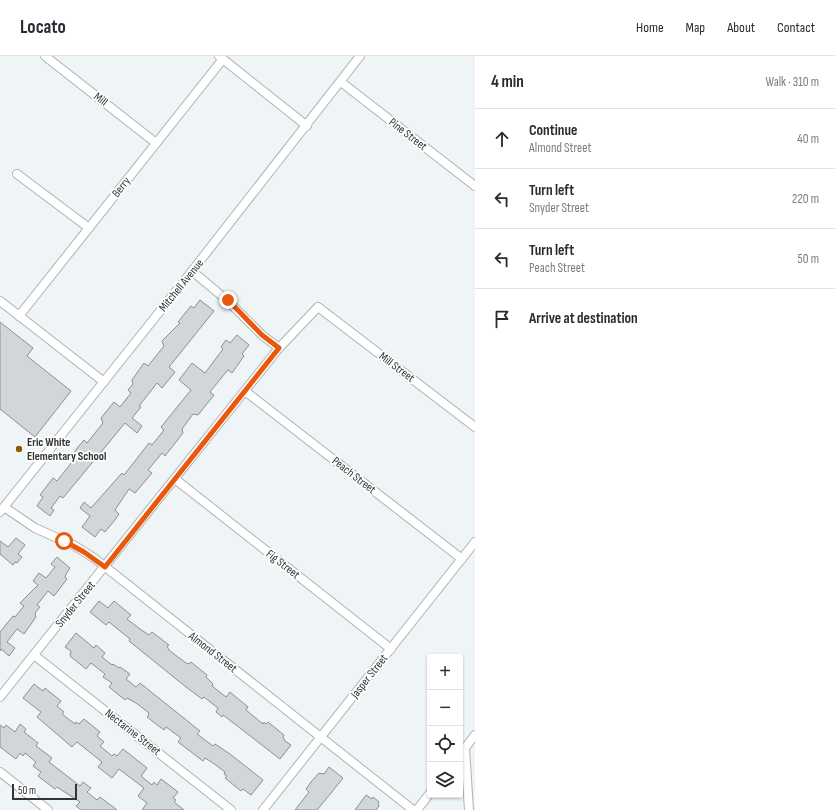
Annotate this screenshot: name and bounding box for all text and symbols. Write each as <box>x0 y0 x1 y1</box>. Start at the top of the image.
text: Locato <box>20 16 66 39</box>
text: Home <box>636 19 664 36</box>
text: Map <box>686 19 705 36</box>
text: About <box>727 19 755 36</box>
text: Contact <box>777 19 815 36</box>
text: 4 min <box>491 72 524 92</box>
text: Walk · 310 m <box>766 74 819 90</box>
street label: Mill <box>91 89 111 110</box>
street label: Pine Street <box>386 115 430 154</box>
text: Continue <box>529 121 578 140</box>
icon: ahead <box>491 128 513 150</box>
text: 40 m <box>797 131 819 147</box>
text: Almond Street <box>529 140 591 156</box>
street label: Berry <box>109 174 134 201</box>
text: Turn left <box>529 181 574 200</box>
icon: left <box>491 188 513 210</box>
text: 220 m <box>792 191 819 207</box>
text: Snyder Street <box>529 200 589 216</box>
text: Turn left <box>529 241 574 260</box>
icon: left <box>491 248 513 270</box>
text: 50 m <box>798 251 819 267</box>
street label: Mitchell Avenue <box>156 256 207 315</box>
text: Peach Street <box>529 260 585 276</box>
route end <box>219 291 237 309</box>
icon: arrive <box>491 308 513 330</box>
text: Arrive at destination <box>529 309 638 328</box>
street label: Mill Street <box>376 349 418 386</box>
place label: Eric White Elementary School <box>27 435 107 464</box>
marker: Eric White Elementary School <box>14 444 24 454</box>
street label: Peach Street <box>329 454 379 497</box>
route start <box>55 532 73 550</box>
street label: Fig Street <box>263 546 303 583</box>
street label: Snyder Street <box>52 578 99 631</box>
street label: Almond Street <box>185 628 240 676</box>
street label: Jasper Street <box>347 651 391 702</box>
map controls <box>427 654 463 798</box>
button: + <box>427 654 463 690</box>
button: − <box>427 690 463 726</box>
street label: Nectarine Street <box>102 706 164 759</box>
button: locate <box>427 726 463 762</box>
button: layers <box>427 762 463 798</box>
scale bar <box>12 782 77 801</box>
text: 50 m <box>18 784 36 797</box>

